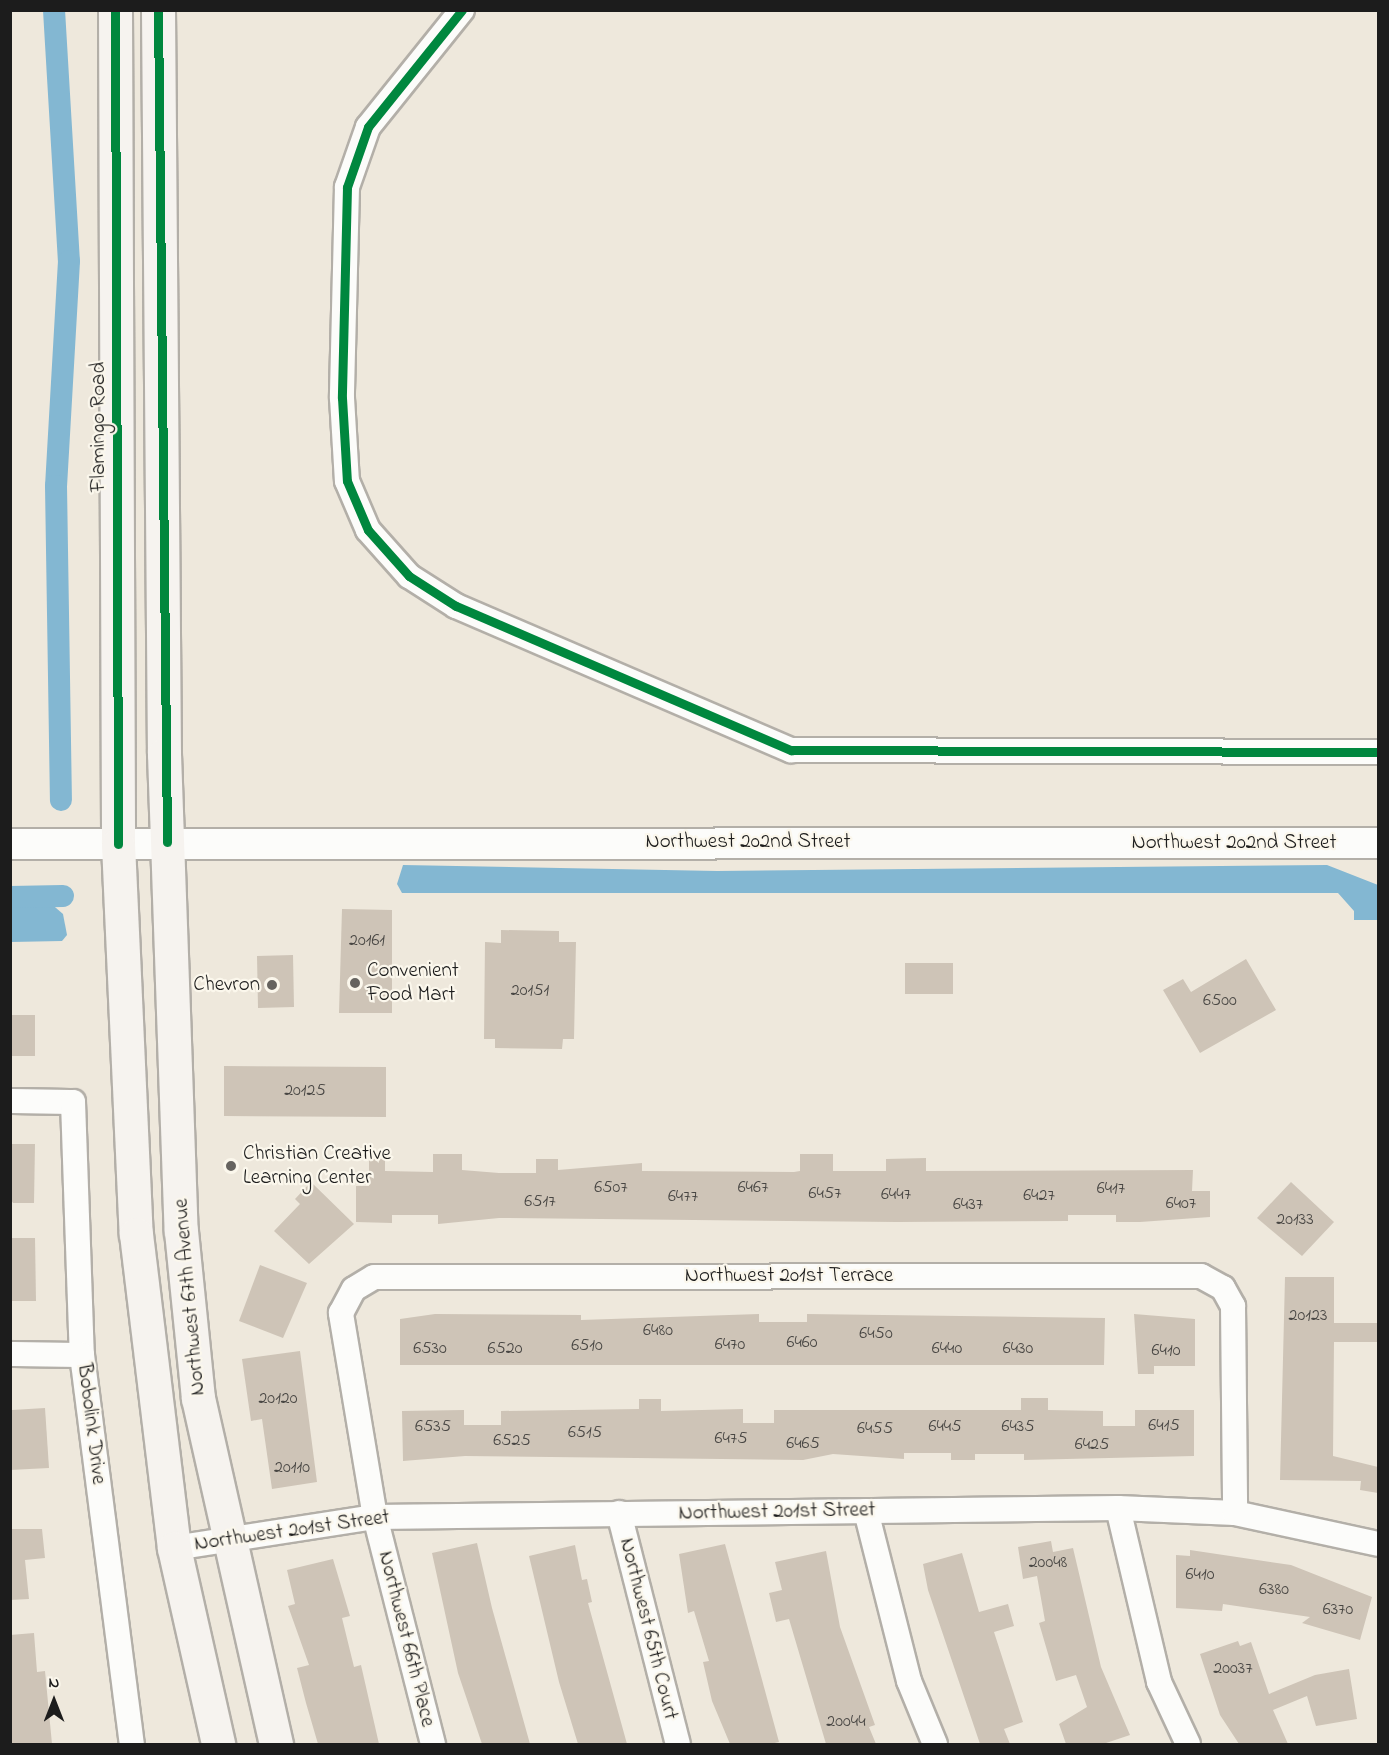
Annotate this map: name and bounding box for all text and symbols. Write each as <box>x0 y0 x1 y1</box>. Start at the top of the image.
street label: Flamingo Road <box>86 362 112 492</box>
street label: Northwest 202nd Street <box>645 829 851 855</box>
street label: Northwest 202nd Street <box>1131 830 1337 856</box>
house number: 20161 <box>349 930 385 952</box>
place label: Convenient Food Mart <box>367 958 459 1008</box>
place label: Chevron <box>193 972 260 998</box>
marker: Convenient Food Mart <box>348 976 362 990</box>
marker: Chevron <box>265 978 279 992</box>
house number: 20151 <box>511 980 549 1002</box>
house number: 6500 <box>1203 990 1237 1012</box>
house number: 20125 <box>284 1080 326 1102</box>
place label: Christian Creative Learning Center <box>243 1141 391 1191</box>
marker: Christian Creative Learning Center <box>224 1159 238 1173</box>
house number: 6507 <box>594 1177 628 1199</box>
house number: 6467 <box>738 1177 768 1199</box>
house number: 6417 <box>1097 1178 1125 1200</box>
house number: 6457 <box>808 1183 842 1205</box>
house number: 6447 <box>881 1184 911 1206</box>
house number: 6427 <box>1023 1185 1055 1207</box>
house number: 6477 <box>668 1186 698 1208</box>
house number: 6517 <box>524 1191 556 1213</box>
house number: 6407 <box>1166 1193 1196 1215</box>
house number: 6437 <box>953 1194 983 1216</box>
street label: Northwest 67th Avenue <box>169 1197 211 1397</box>
house number: 20133 <box>1276 1209 1314 1231</box>
street label: Northwest 201st Terrace <box>685 1263 893 1289</box>
house number: 20123 <box>1289 1305 1327 1327</box>
house number: 6480 <box>643 1320 673 1342</box>
house number: 6450 <box>859 1323 893 1345</box>
house number: 6460 <box>786 1332 818 1354</box>
house number: 6470 <box>715 1334 745 1356</box>
house number: 6510 <box>571 1335 603 1357</box>
house number: 6530 <box>413 1338 447 1360</box>
house number: 6520 <box>488 1338 522 1360</box>
house number: 6440 <box>932 1338 962 1360</box>
house number: 6430 <box>1003 1338 1033 1360</box>
house number: 6410 <box>1152 1340 1180 1362</box>
street label: Bobolink Drive <box>71 1362 111 1486</box>
house number: 20120 <box>258 1388 298 1410</box>
house number: 6415 <box>1148 1415 1180 1437</box>
house number: 6535 <box>415 1416 451 1438</box>
house number: 6445 <box>928 1416 962 1438</box>
house number: 6435 <box>1001 1416 1035 1438</box>
house number: 6455 <box>857 1418 893 1440</box>
house number: 6515 <box>568 1422 602 1444</box>
house number: 6475 <box>714 1428 748 1450</box>
house number: 6525 <box>493 1430 531 1452</box>
house number: 6465 <box>786 1433 820 1455</box>
house number: 6425 <box>1075 1434 1109 1456</box>
house number: 20110 <box>274 1457 310 1479</box>
street label: Northwest 201st Street <box>678 1498 876 1526</box>
street label: Northwest 201st Street <box>193 1505 391 1557</box>
street label: Northwest 65th Court <box>613 1536 683 1722</box>
street label: Northwest 66th Place <box>372 1549 440 1729</box>
house number: 20048 <box>1029 1552 1067 1574</box>
house number: 6410 <box>1186 1564 1214 1586</box>
house number: 6380 <box>1259 1579 1289 1601</box>
house number: 6370 <box>1323 1599 1353 1621</box>
house number: 20037 <box>1213 1658 1253 1680</box>
north arrow <box>24 1671 84 1731</box>
text: N <box>49 1671 59 1695</box>
house number: 20044 <box>826 1711 866 1733</box>

